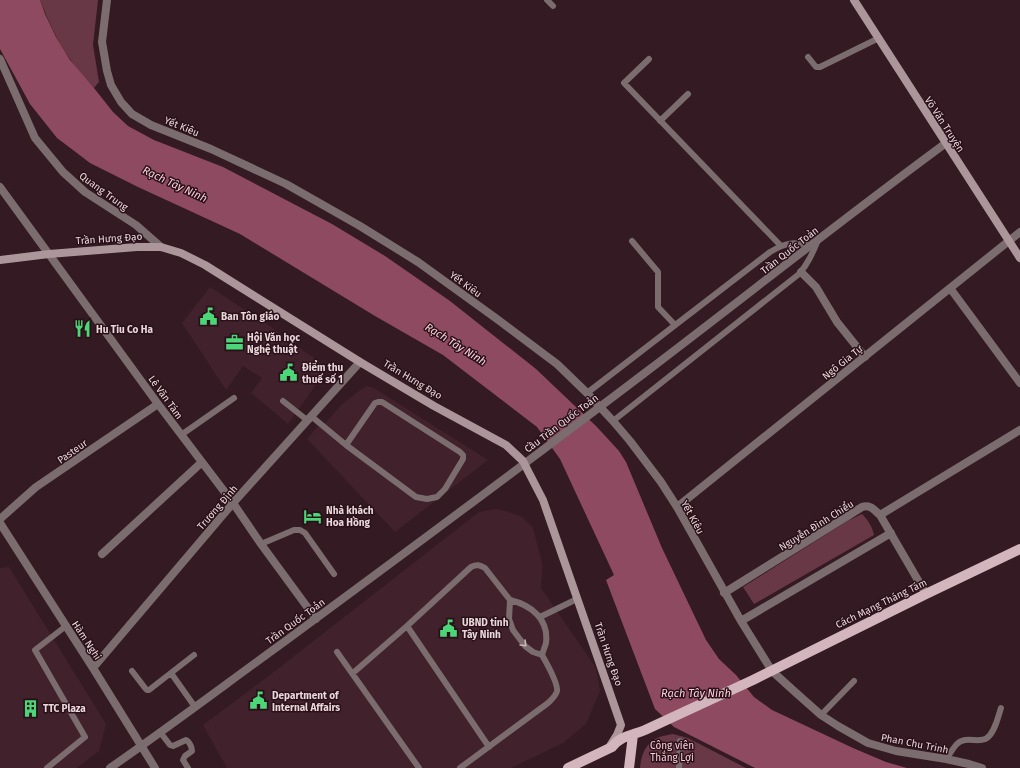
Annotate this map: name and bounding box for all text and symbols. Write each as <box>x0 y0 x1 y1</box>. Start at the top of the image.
street label: Võ Văn Truyện <box>922 95 967 155</box>
street label: Yết Kiêu <box>162 114 201 139</box>
water label: Rạch Tây Ninh <box>140 164 209 205</box>
street label: Quang Trung <box>77 170 131 214</box>
street label: Trần Quốc Toản <box>758 224 821 277</box>
street label: Trần Hưng Đạo <box>75 230 143 247</box>
street label: Yết Kiêu <box>447 268 484 300</box>
public building icon: Ban Tôn giáo <box>198 306 218 326</box>
place label: Ban Tôn giáo <box>221 310 279 323</box>
restaurant icon: Hu Tiu Co Ha <box>73 319 93 339</box>
water label: Rạch Tây Ninh <box>423 320 489 368</box>
place label: Hu Tiu Co Ha <box>96 324 153 336</box>
place label: Hội Văn học Nghệ thuật <box>247 331 300 356</box>
office icon: Hội Văn học Nghệ thuật <box>224 333 244 353</box>
street label: Ngô Gia Tự <box>820 342 866 383</box>
street label: Trần Hưng Đạo <box>381 357 445 402</box>
place label: Điểm thu thuế số 1 <box>302 360 343 386</box>
public building icon: Điểm thu thuế số 1 <box>279 363 299 383</box>
street label: Lê Văn Tám <box>145 374 185 422</box>
street label: Cầu Trần Quốc Toản <box>522 391 601 455</box>
street label: Pasteur <box>55 437 90 466</box>
street label: Trương Định <box>195 483 240 532</box>
street label: Nguyễn Đình Chiểu <box>776 496 856 554</box>
street label: Yết Kiêu <box>678 498 707 536</box>
place label: Nhà khách Hoa Hồng <box>326 504 374 529</box>
hotel icon: Nhà khách Hoa Hồng <box>303 506 323 526</box>
street label: Cách Mạng Tháng Tám <box>834 577 929 631</box>
street label: Trần Quốc Toản <box>263 596 327 647</box>
place label: UBND tỉnh Tây Ninh <box>462 617 509 641</box>
public building icon: UBND tỉnh Tây Ninh <box>439 618 459 638</box>
street label: Hàm Nghi <box>69 619 103 662</box>
street label: Trần Hưng Đạo <box>592 621 626 688</box>
one-way arrow <box>520 640 527 647</box>
water label: Rạch Tây Ninh <box>661 687 731 700</box>
place label: Department of Internal Affairs <box>272 690 340 714</box>
public building icon: Department of Internal Affairs <box>249 691 269 711</box>
building icon: TTC Plaza <box>20 698 40 718</box>
place label: TTC Plaza <box>43 703 86 715</box>
street label: Phan Chu Trinh <box>880 732 950 756</box>
park label: Công viên Thắng Lợi <box>650 740 694 764</box>

